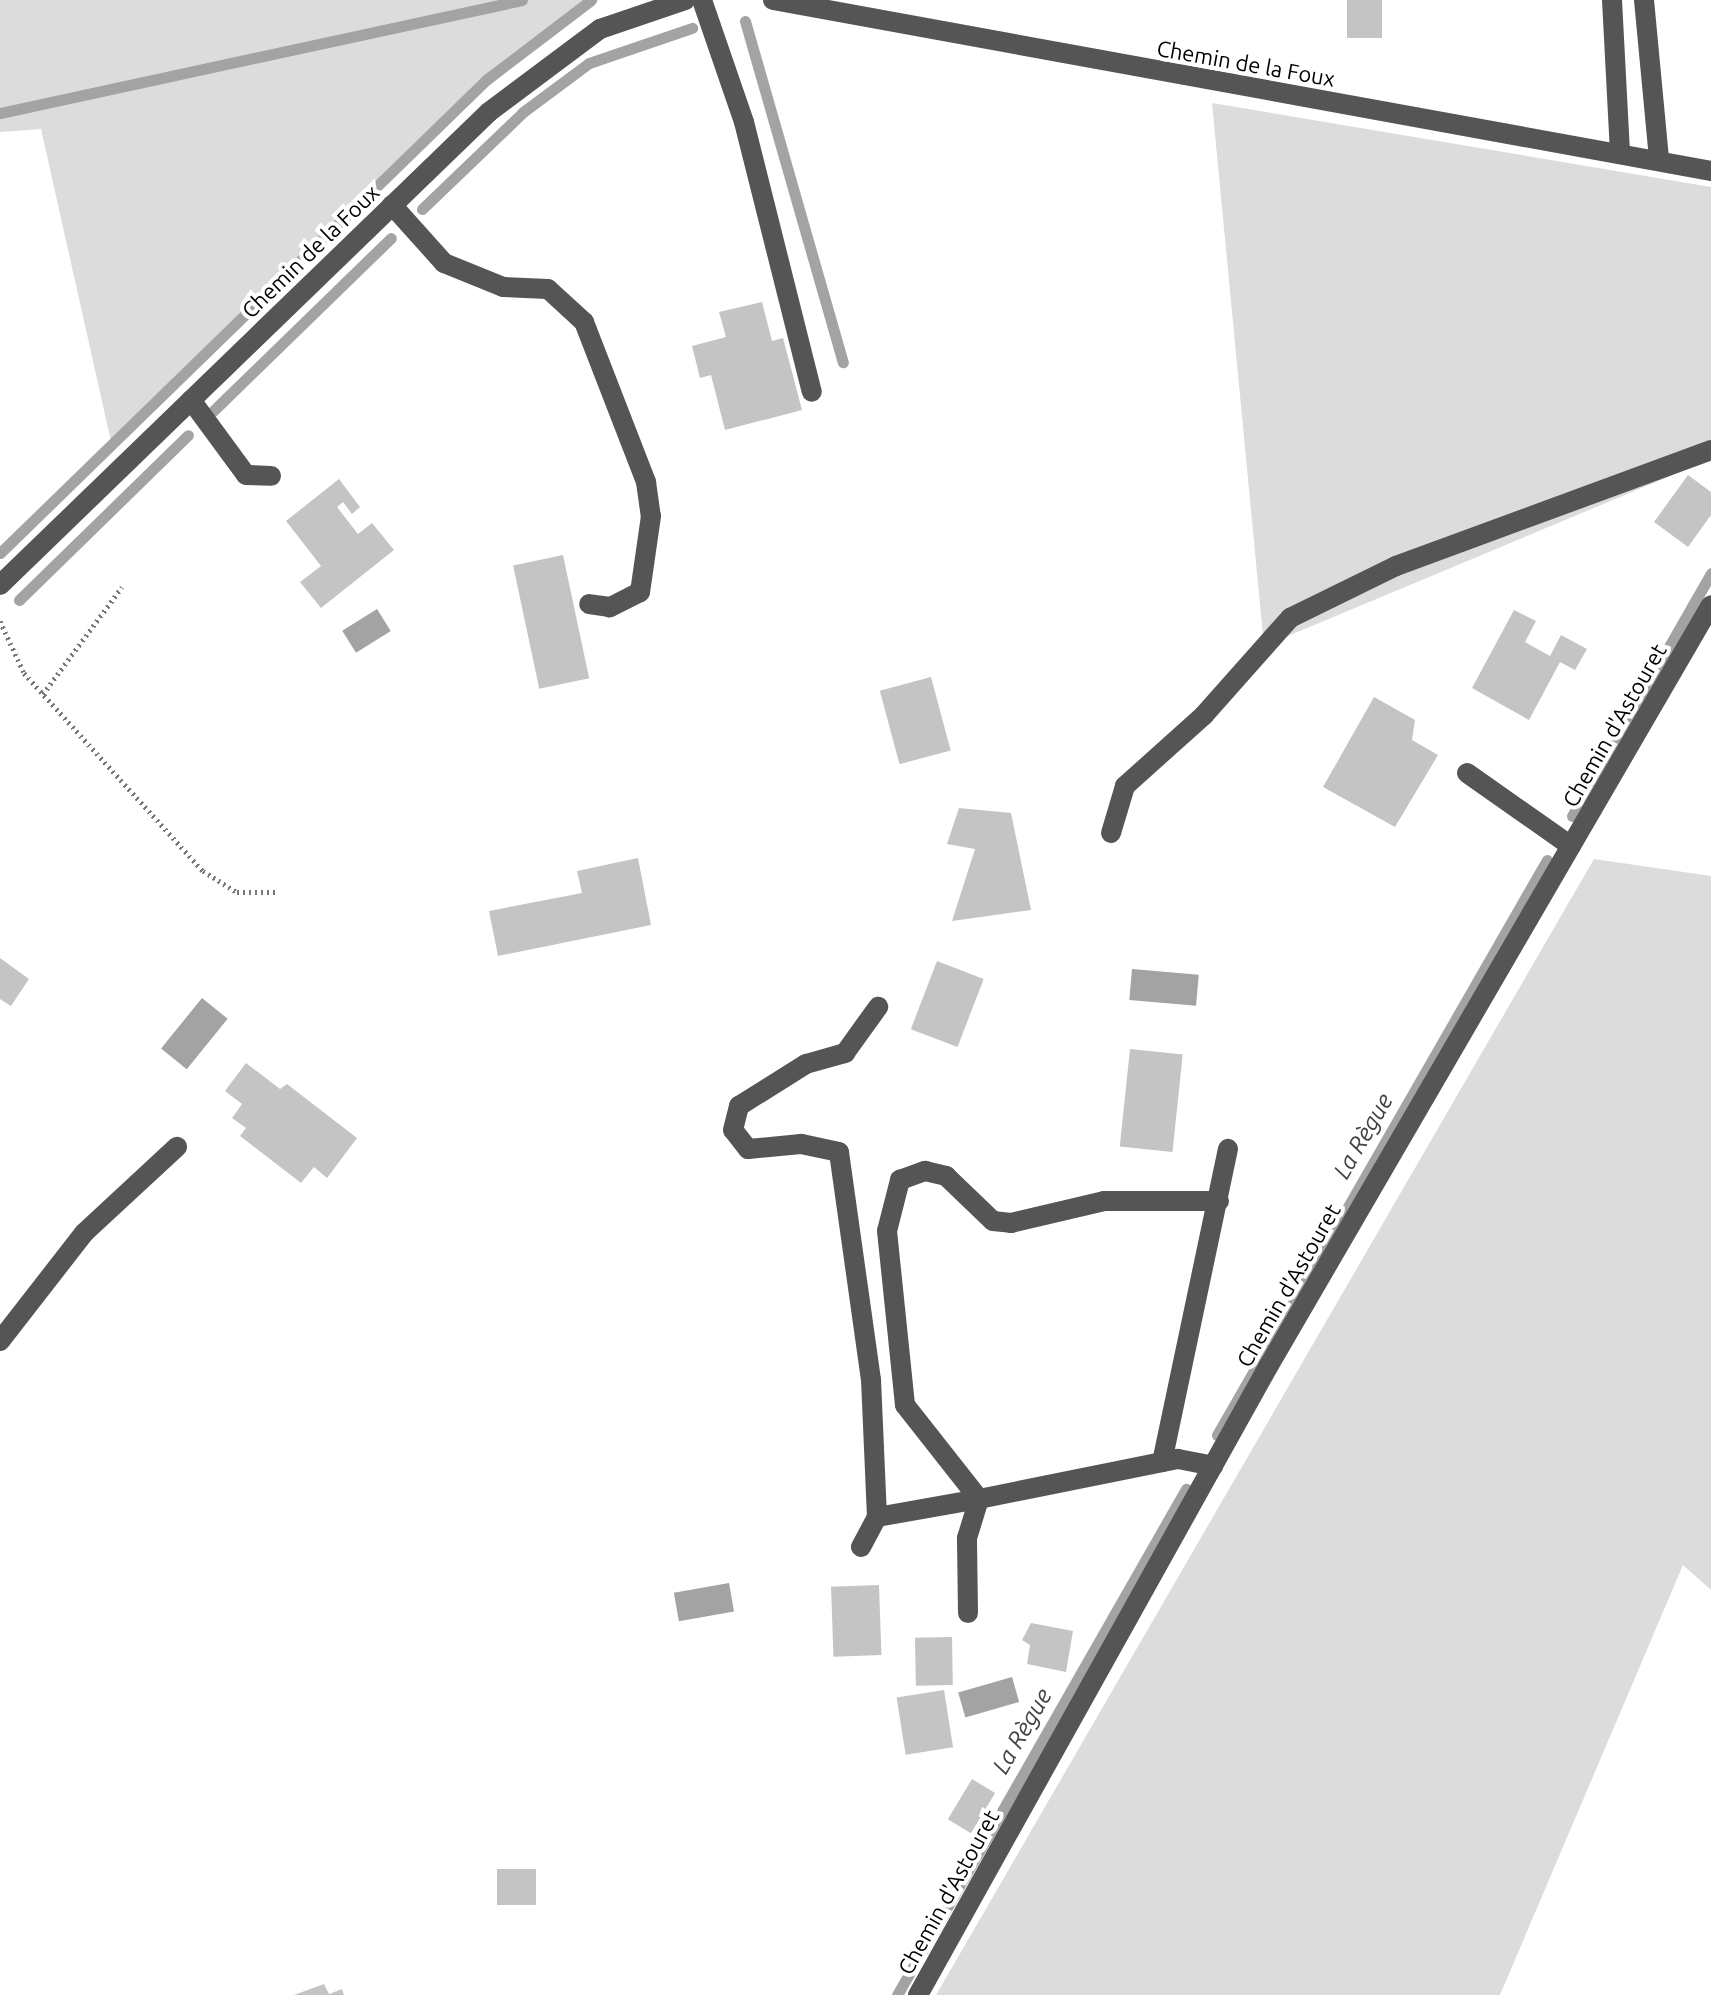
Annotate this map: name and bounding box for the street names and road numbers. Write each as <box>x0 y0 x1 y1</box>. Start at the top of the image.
street label: Chemin de la Foux <box>1155 34 1337 92</box>
street label: Chemin de la Foux <box>236 179 384 323</box>
street label: Chemin d'Astouret <box>1557 639 1671 811</box>
street label: Chemin d'Astouret <box>1231 1199 1345 1371</box>
street label: Chemin d'Astouret <box>892 1805 1004 1979</box>

